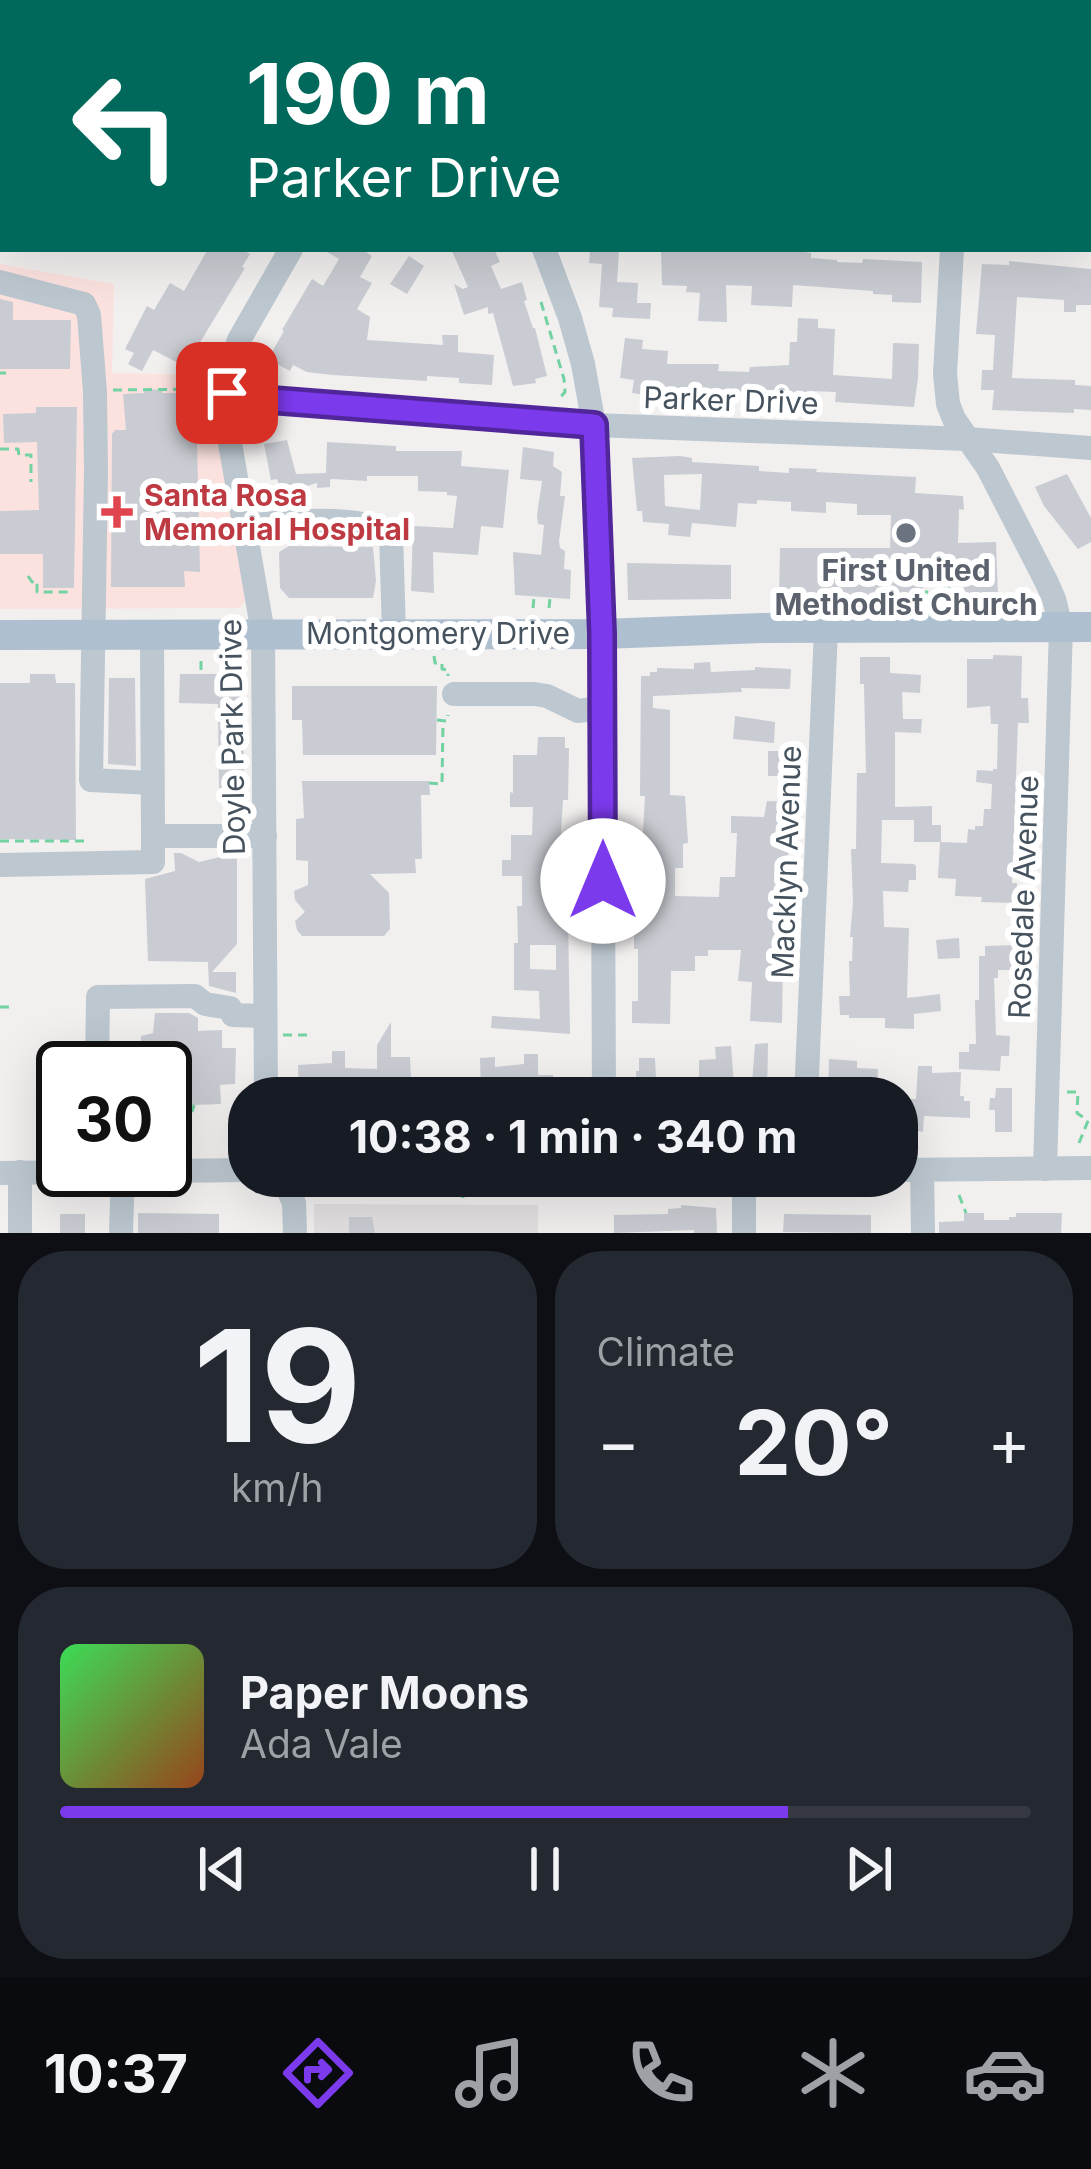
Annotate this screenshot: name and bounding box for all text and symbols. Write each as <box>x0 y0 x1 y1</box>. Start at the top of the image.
text: 190 m <box>246 43 490 144</box>
icon: left <box>48 48 204 204</box>
text: Parker Drive <box>246 145 561 210</box>
pin <box>176 342 278 444</box>
icon: arrive <box>194 360 260 426</box>
street label: Parker Drive <box>643 379 819 421</box>
place label: Santa Rosa Memorial Hospital <box>144 477 410 547</box>
marker: Santa Rosa Memorial Hospital <box>101 496 133 528</box>
marker: First United Methodist Church <box>893 520 919 546</box>
place label: First United Methodist Church <box>774 552 1038 622</box>
street label: Montgomery Drive <box>306 615 570 651</box>
street label: Doyle Park Drive <box>212 619 252 855</box>
street label: Macklyn Avenue <box>764 745 808 979</box>
street label: Rosedale Avenue <box>1001 774 1045 1020</box>
position arrow <box>540 818 666 944</box>
speed limit sign: 30 <box>36 1041 192 1197</box>
text: 10:38 · 1 min · 340 m <box>349 1109 797 1164</box>
text: 19 <box>193 1291 362 1480</box>
text: Climate <box>597 1328 735 1375</box>
text: 20° <box>734 1388 893 1497</box>
text: − <box>597 1402 640 1482</box>
text: + <box>987 1402 1031 1482</box>
text: km/h <box>231 1464 324 1511</box>
text: Paper Moons <box>240 1665 529 1720</box>
text: Ada Vale <box>240 1720 403 1767</box>
icon: previous <box>189 1836 255 1902</box>
icon: pause <box>512 1836 578 1902</box>
icon: next <box>836 1836 902 1902</box>
icon: directions <box>276 2031 360 2115</box>
icon: music <box>448 2031 532 2115</box>
icon: phone <box>619 2031 703 2115</box>
icon: climate <box>791 2031 875 2115</box>
icon: car <box>963 2031 1047 2115</box>
text: 10:37 <box>44 2041 188 2106</box>

